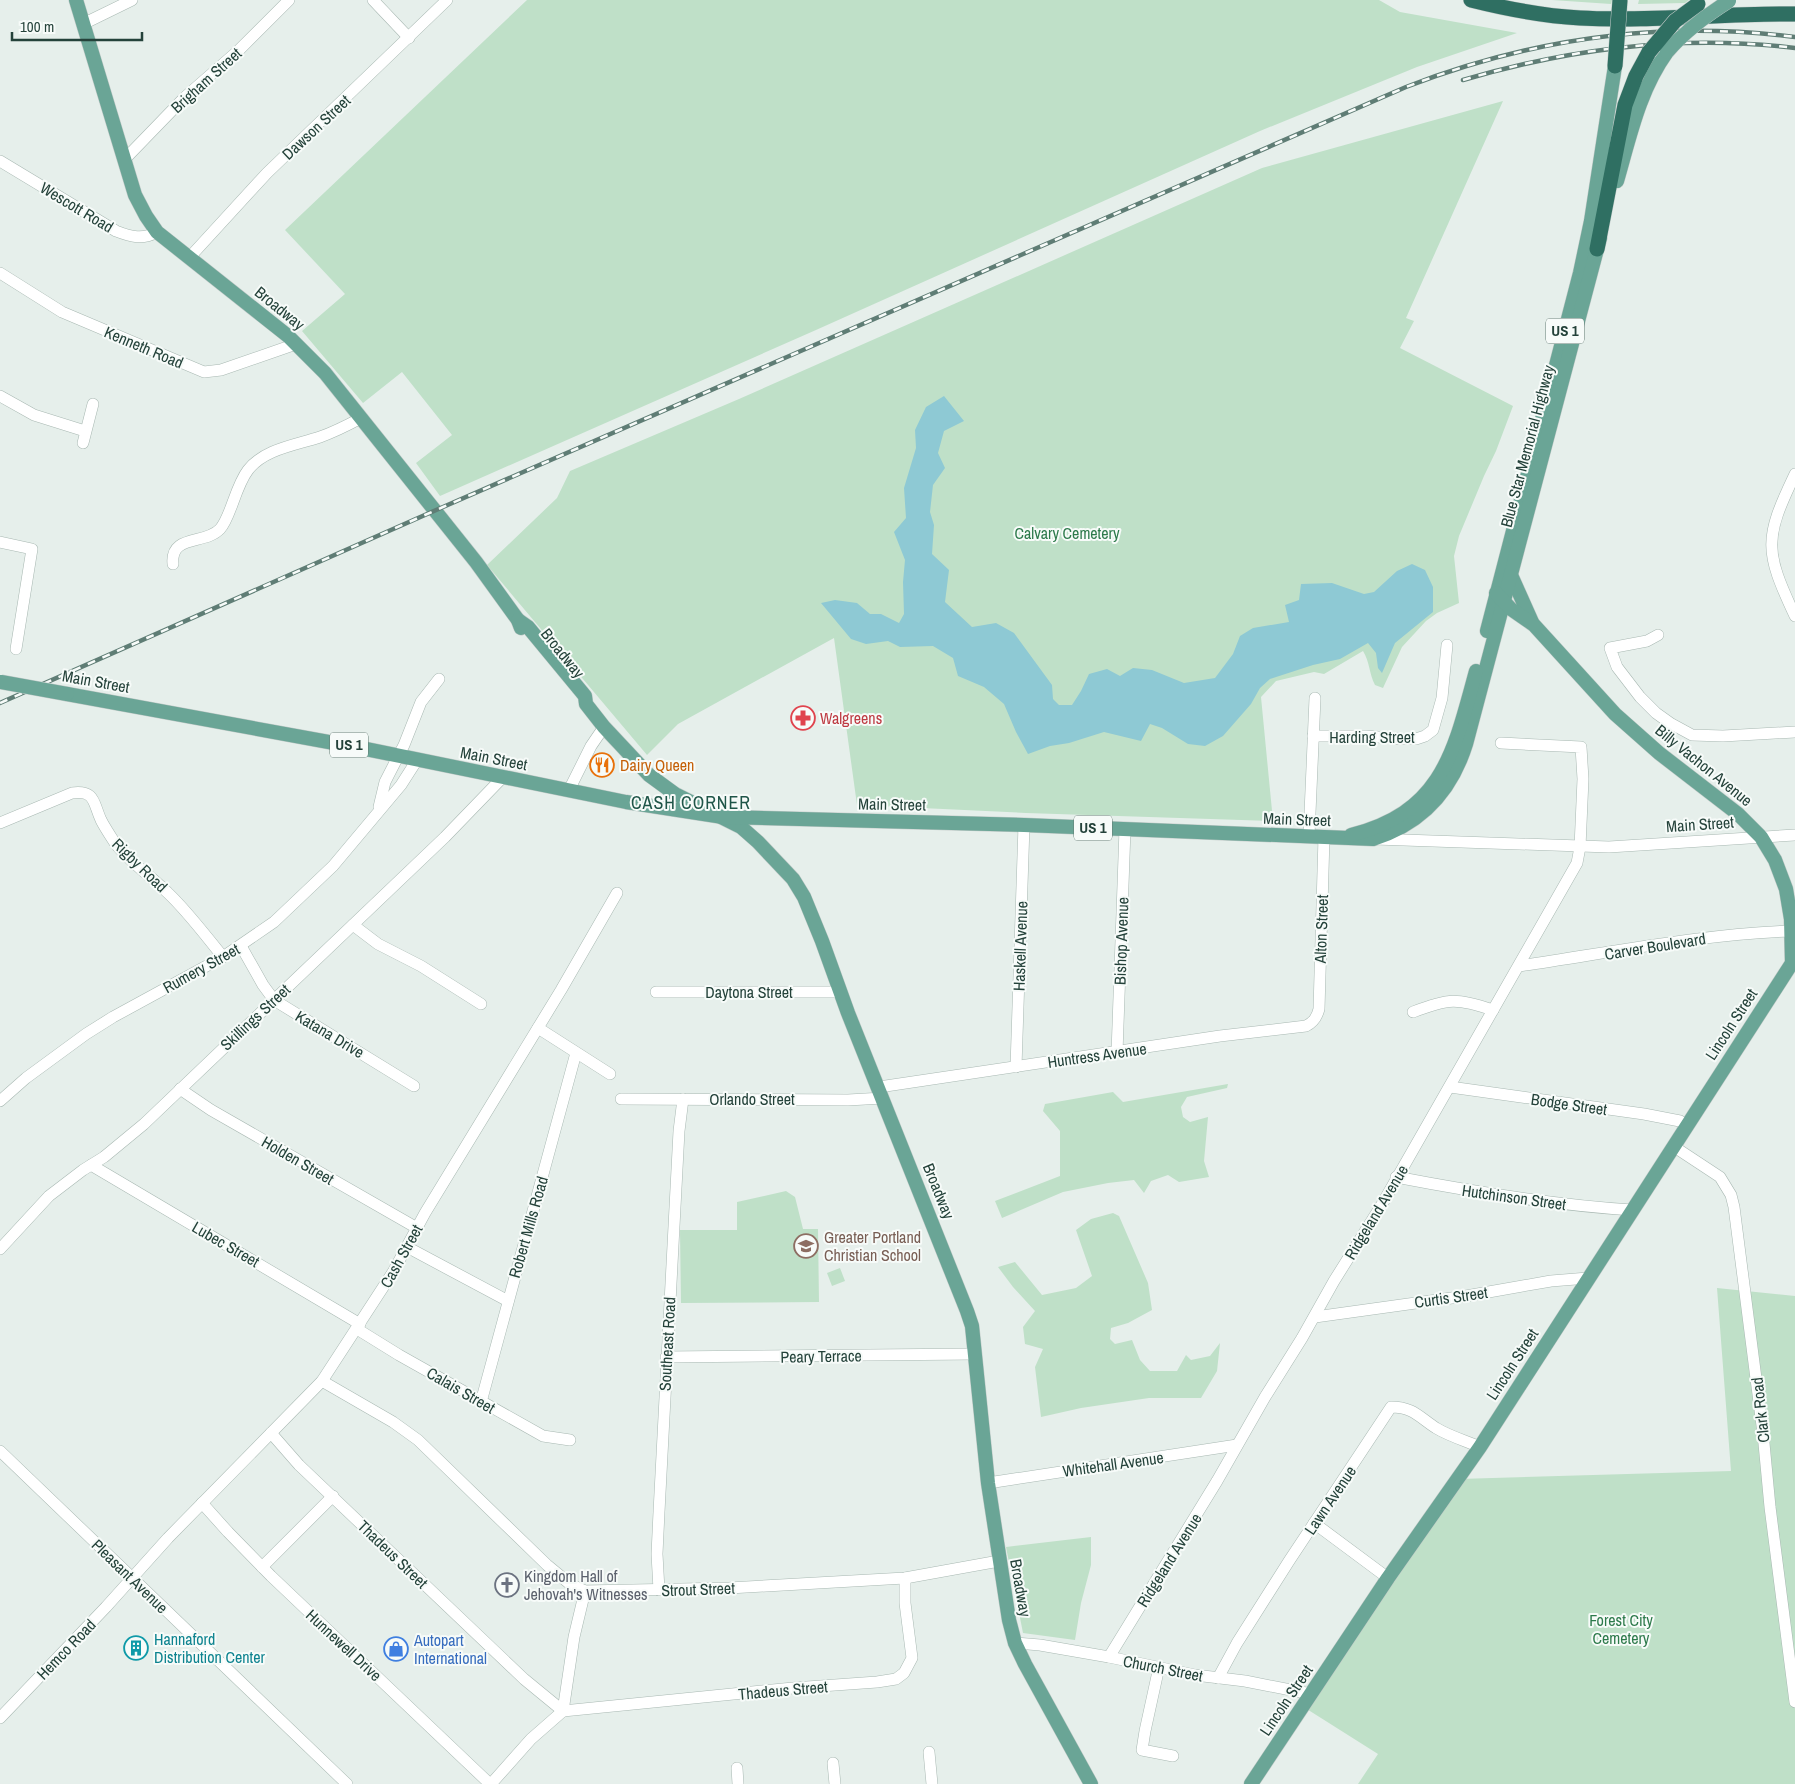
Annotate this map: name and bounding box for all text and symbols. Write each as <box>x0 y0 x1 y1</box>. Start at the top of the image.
scale bar <box>12 10 142 42</box>
text: 100 m <box>20 16 54 37</box>
street label: Brigham Street <box>166 42 246 118</box>
street label: Dawson Street <box>277 89 355 164</box>
street label: Wescott Road <box>36 176 118 238</box>
street label: Broadway <box>250 281 310 335</box>
road number: US 1 <box>1546 318 1584 344</box>
street label: Kenneth Road <box>101 320 187 374</box>
street label: Blue Star Memorial Highway <box>1495 362 1559 529</box>
park label: Calvary Cemetery <box>1015 522 1120 544</box>
street label: Broadway <box>536 623 590 683</box>
street label: Main Street <box>61 664 132 698</box>
pharmacy icon: Walgreens <box>790 705 816 731</box>
place label: Walgreens <box>820 707 882 729</box>
street label: Billy Vachon Avenue <box>1651 719 1757 811</box>
street label: Harding Street <box>1329 726 1415 748</box>
road number: US 1 <box>330 732 368 758</box>
street label: Main Street <box>459 741 530 775</box>
restaurant icon: Dairy Queen <box>589 752 615 778</box>
place label: Dairy Queen <box>620 754 694 776</box>
district label: CASH CORNER <box>631 790 751 815</box>
street label: Main Street <box>858 792 926 816</box>
street label: Main Street <box>1263 807 1332 831</box>
street label: Main Street <box>1665 811 1735 837</box>
road number: US 1 <box>1074 816 1112 840</box>
street label: Rigby Road <box>107 833 173 897</box>
street label: Alton Street <box>1309 894 1333 965</box>
street label: Bishop Avenue <box>1108 897 1134 985</box>
street label: Haskell Avenue <box>1007 901 1033 991</box>
street label: Carver Boulevard <box>1603 927 1707 965</box>
street label: Rumery Street <box>159 938 244 998</box>
street label: Skillings Street <box>215 979 295 1055</box>
street label: Daytona Street <box>705 981 793 1003</box>
street label: Lincoln Street <box>1700 984 1762 1064</box>
street label: Katana Drive <box>292 1005 368 1063</box>
street label: Huntress Avenue <box>1046 1037 1148 1073</box>
street label: Orlando Street <box>709 1088 795 1110</box>
street label: Bodge Street <box>1530 1088 1609 1120</box>
street label: Holden Street <box>258 1130 339 1190</box>
street label: Broadway <box>918 1160 960 1223</box>
street label: Ridgeland Avenue <box>1339 1160 1413 1264</box>
street label: Robert Mills Road <box>503 1174 553 1280</box>
street label: Hutchinson Street <box>1460 1179 1568 1215</box>
street label: Lubec Street <box>188 1216 264 1272</box>
street label: Cash Street <box>375 1220 428 1292</box>
place label: Greater Portland Christian School <box>824 1226 921 1266</box>
school or university icon: Greater Portland Christian School <box>793 1233 819 1259</box>
street label: Curtis Street <box>1413 1281 1489 1313</box>
street label: Southeast Road <box>654 1296 680 1392</box>
street label: Lincoln Street <box>1481 1324 1543 1404</box>
street label: Peary Terrace <box>780 1344 862 1368</box>
street label: Calais Street <box>423 1362 500 1419</box>
street label: Clark Road <box>1746 1376 1774 1444</box>
street label: Whitehall Avenue <box>1061 1446 1165 1482</box>
street label: Lawn Avenue <box>1299 1461 1361 1539</box>
street label: Ridgeland Avenue <box>1131 1509 1207 1611</box>
street label: Thadeus Street <box>353 1515 433 1593</box>
street label: Pleasant Avenue <box>87 1534 173 1618</box>
street label: Broadway <box>1005 1557 1037 1619</box>
place label: Kingdom Hall of Jehovah's Witnesses <box>524 1565 648 1605</box>
church icon: Kingdom Hall of Jehovah's Witnesses <box>494 1572 520 1598</box>
street label: Strout Street <box>661 1577 736 1601</box>
street label: Hunnewell Drive <box>301 1604 387 1686</box>
park label: Forest City Cemetery <box>1589 1609 1653 1649</box>
street label: Hemco Road <box>31 1614 101 1684</box>
place label: Hannaford Distribution Center <box>154 1628 265 1668</box>
place label: Autopart International <box>413 1629 487 1669</box>
building icon: Hannaford Distribution Center <box>123 1635 149 1661</box>
shop icon: Autopart International <box>383 1636 409 1662</box>
street label: Church Street <box>1121 1649 1205 1687</box>
street label: Lincoln Street <box>1254 1660 1318 1740</box>
street label: Thadeus Street <box>737 1675 829 1705</box>

